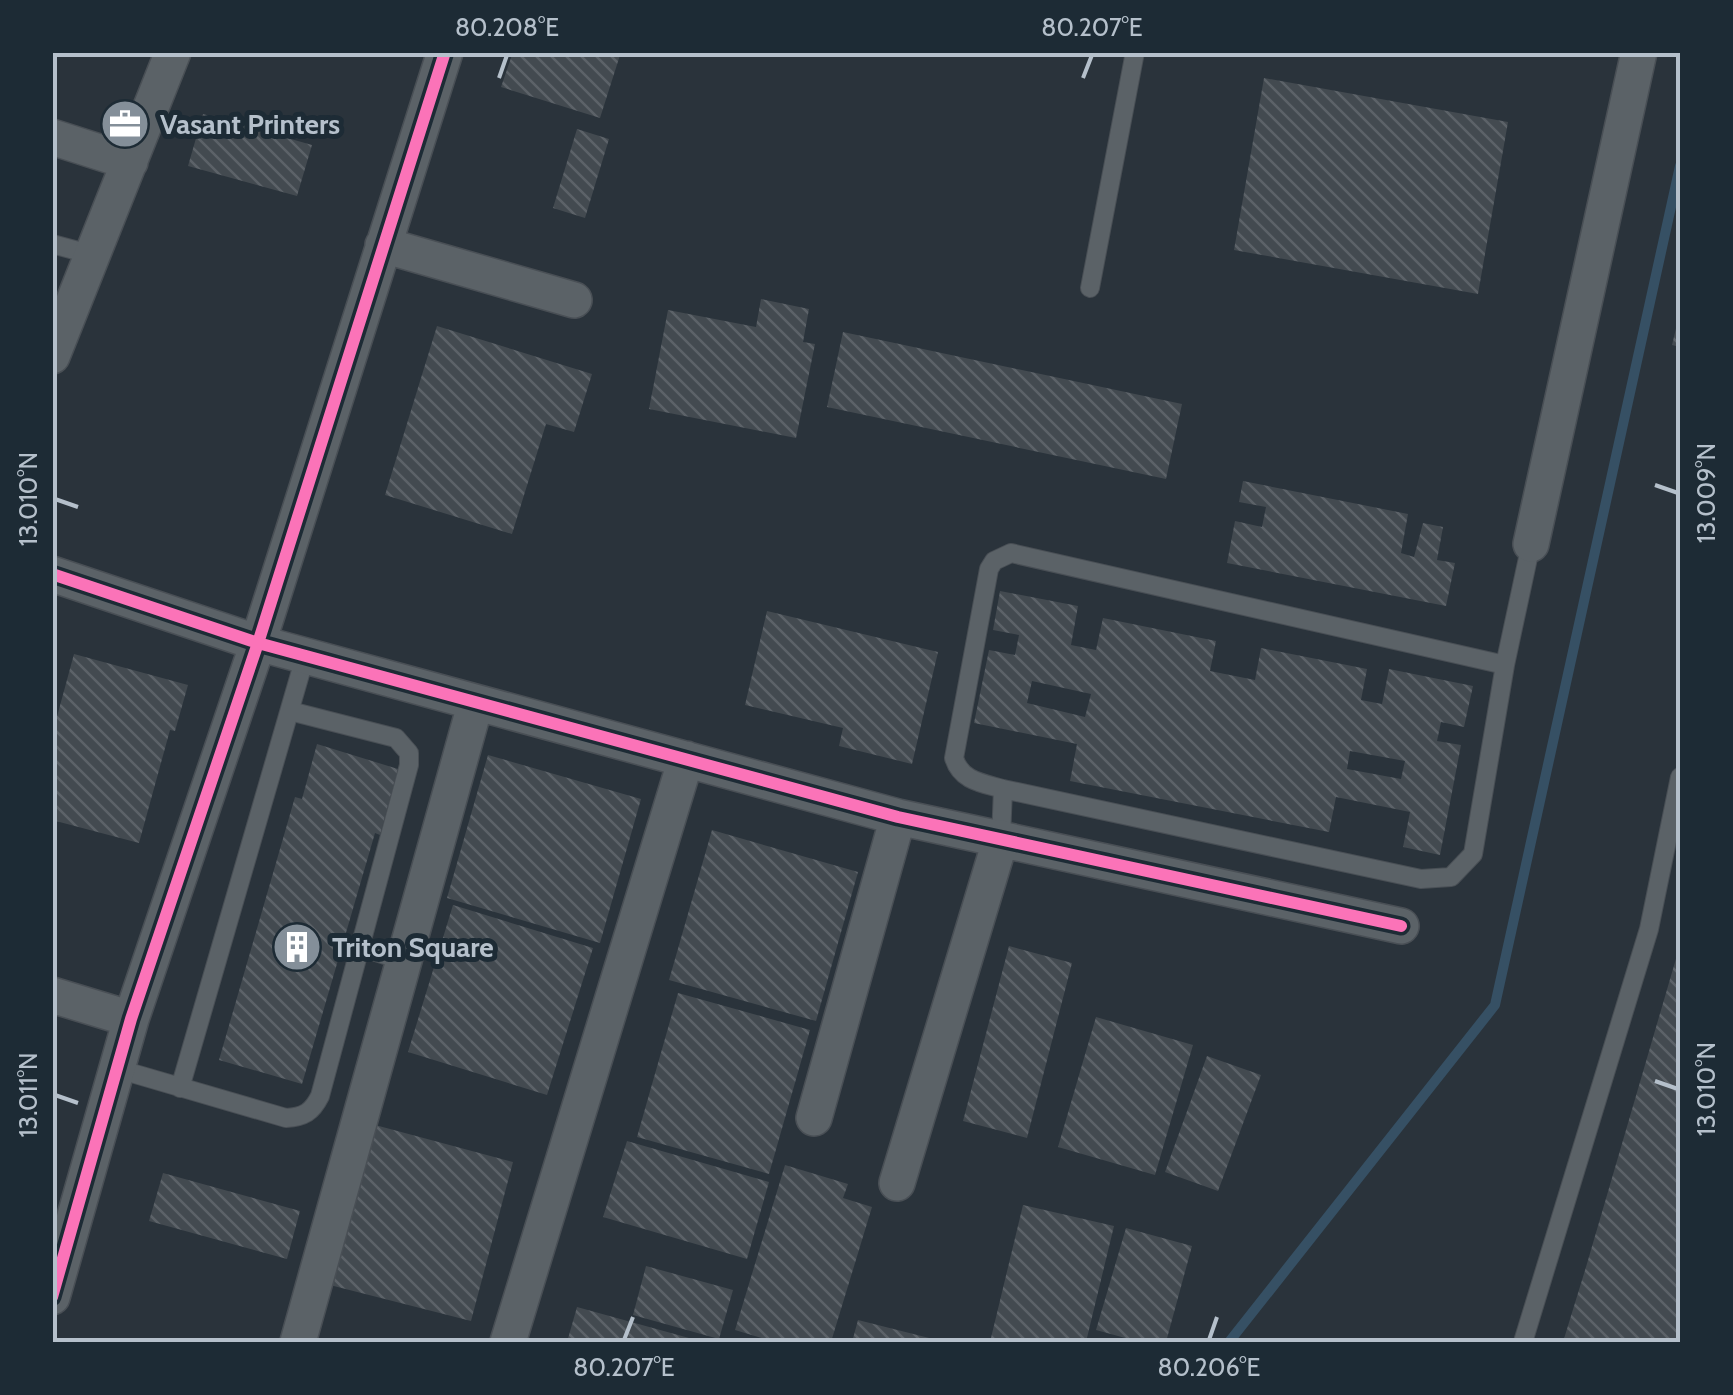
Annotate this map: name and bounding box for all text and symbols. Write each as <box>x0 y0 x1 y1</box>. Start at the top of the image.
text: 80.208°E <box>455 12 559 42</box>
text: 80.207°E <box>1041 12 1143 42</box>
office icon: Vasant Printers <box>99 98 151 150</box>
place label: Vasant Printers <box>160 107 340 141</box>
text: 13.009°N <box>1691 443 1721 543</box>
text: 13.010°N <box>13 452 43 546</box>
building icon: Triton Square <box>271 921 323 973</box>
place label: Triton Square <box>332 930 494 964</box>
text: 13.010°N <box>1691 1042 1721 1136</box>
text: 13.011°N <box>13 1052 43 1138</box>
text: 80.207°E <box>573 1352 675 1382</box>
text: 80.206°E <box>1158 1352 1260 1382</box>

